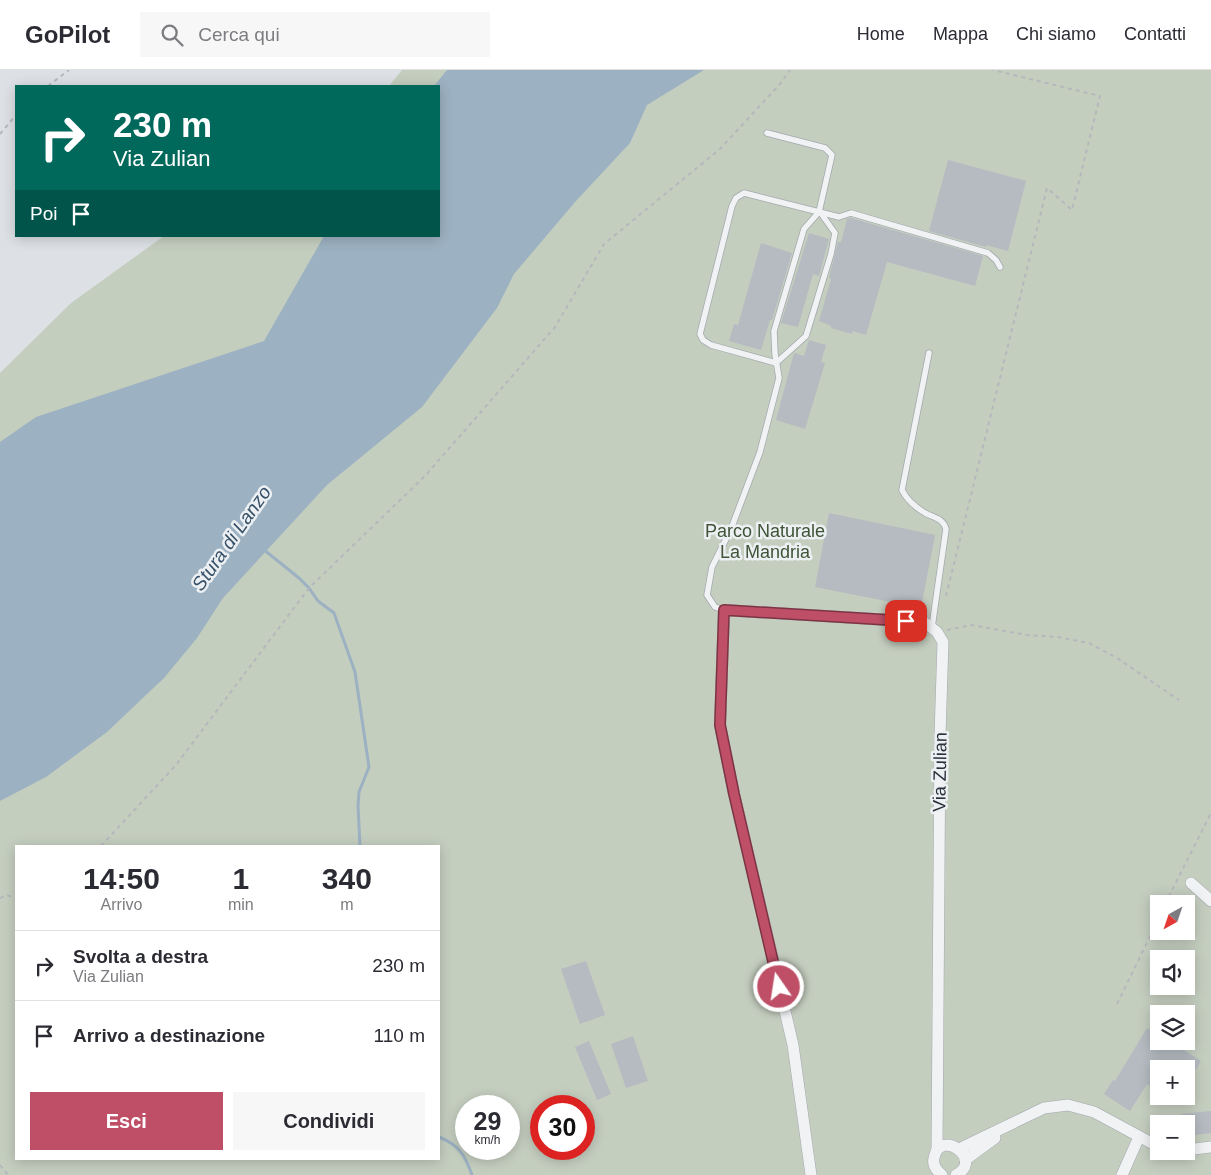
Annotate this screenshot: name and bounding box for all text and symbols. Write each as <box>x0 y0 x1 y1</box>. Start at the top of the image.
search box <box>140 12 490 57</box>
text: GoPilot <box>25 21 110 48</box>
icon: search <box>158 21 186 49</box>
text: Cerca qui <box>198 24 280 45</box>
text: Home <box>857 24 905 44</box>
text: Mappa <box>933 24 988 44</box>
text: Chi siamo <box>1016 24 1096 44</box>
text: Contatti <box>1124 24 1186 44</box>
icon: right <box>30 105 95 170</box>
text: 230 m <box>113 105 212 144</box>
text: Via Zulian <box>113 146 210 171</box>
icon: arrive <box>67 200 95 228</box>
text: Poi <box>30 203 57 224</box>
water label: Stura di Lanzo <box>188 482 275 594</box>
park label: Parco Naturale La Mandria <box>705 521 825 562</box>
pin <box>885 600 927 642</box>
icon: arrive <box>892 607 920 635</box>
street label: Via Zulian <box>929 732 951 812</box>
text: 14:50 <box>83 862 160 895</box>
text: 1 <box>232 862 249 895</box>
text: 340 <box>322 862 372 895</box>
north arrow <box>1150 895 1195 940</box>
map controls <box>1150 895 1195 1160</box>
text: Arrivo <box>101 896 142 913</box>
text: min <box>228 896 254 913</box>
text: m <box>340 896 353 913</box>
text: Svolta a destra <box>73 946 208 967</box>
button: sound <box>1150 950 1195 995</box>
icon: right <box>30 952 58 980</box>
text: 230 m <box>372 955 425 976</box>
position arrow <box>752 960 804 1012</box>
text: Via Zulian <box>73 968 144 985</box>
button: layers <box>1150 1005 1195 1050</box>
icon: arrive <box>30 1022 58 1050</box>
text: Arrivo a destinazione <box>73 1025 265 1046</box>
text: 110 m <box>374 1025 425 1046</box>
button: + <box>1150 1060 1195 1105</box>
button: Esci <box>30 1092 223 1150</box>
button: Condividi <box>233 1092 425 1150</box>
speed limit sign: 30 <box>530 1095 595 1160</box>
text: 29 <box>474 1107 501 1135</box>
button: − <box>1150 1115 1195 1160</box>
text: km/h <box>474 1133 501 1147</box>

